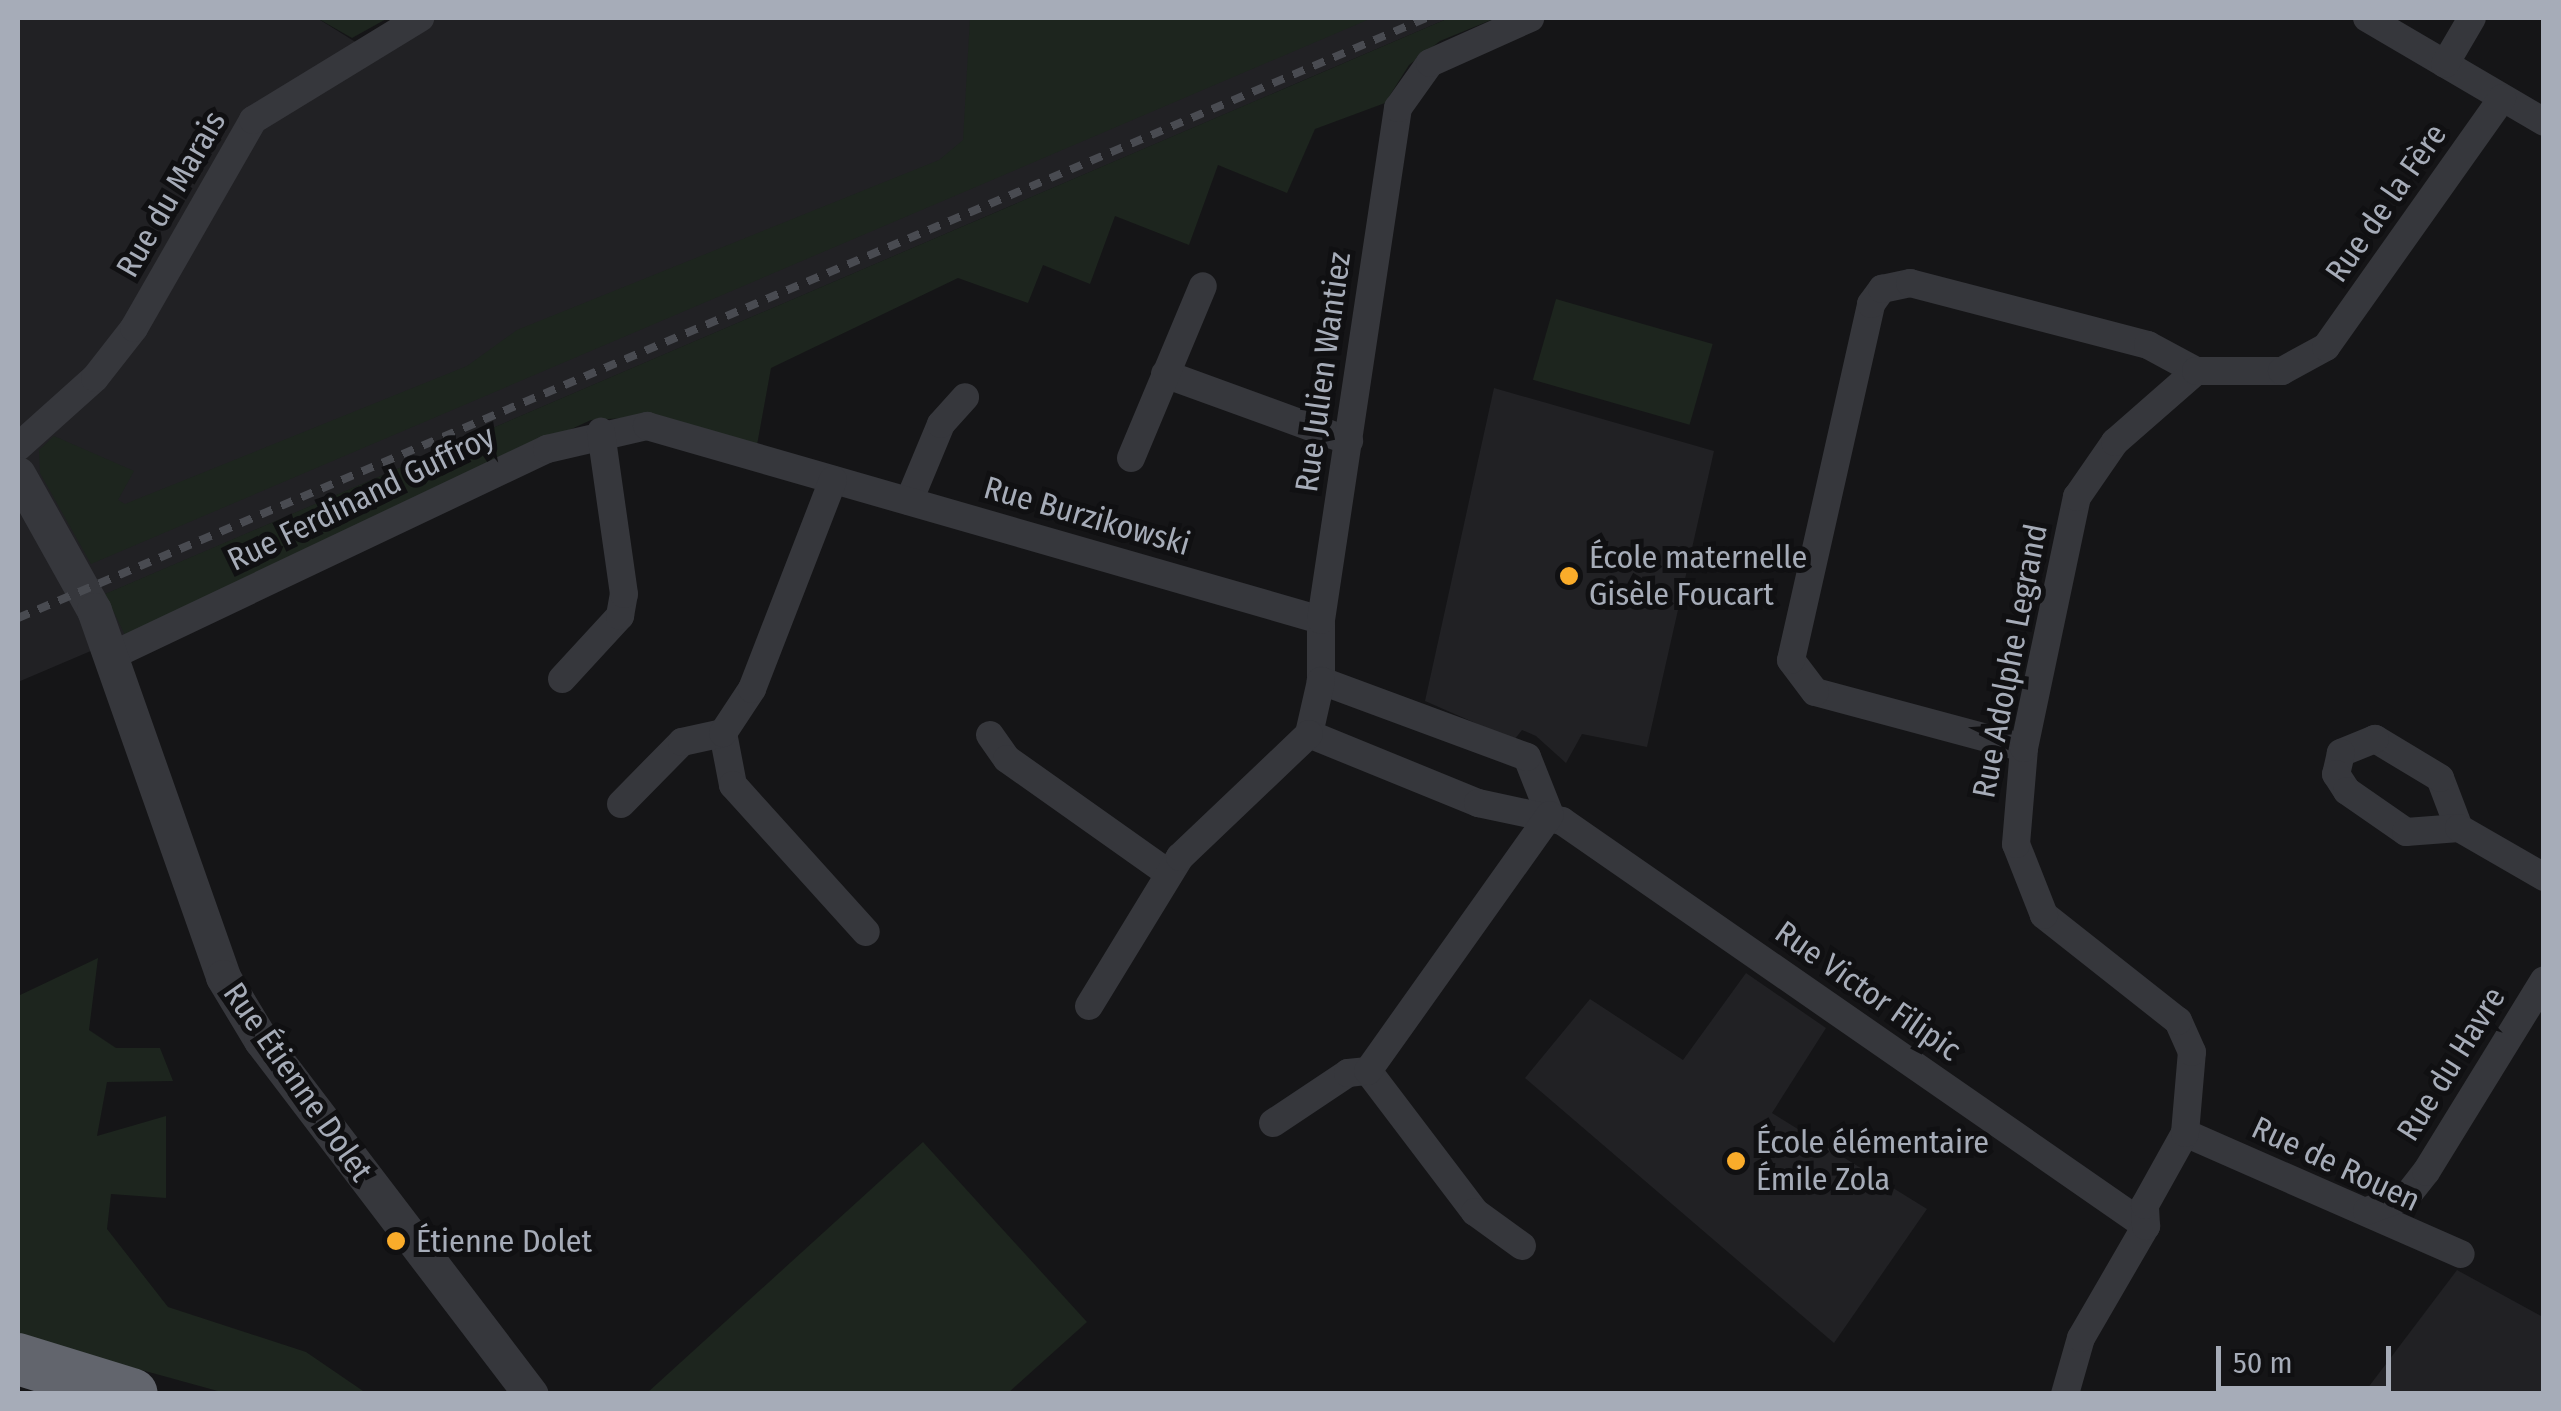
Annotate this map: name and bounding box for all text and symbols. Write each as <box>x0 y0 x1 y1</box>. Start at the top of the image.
street label: Rue du Marais <box>108 104 234 284</box>
street label: Rue de la Fère <box>2317 117 2455 289</box>
street label: Rue Julien Wantiez <box>1287 250 1359 494</box>
street label: Rue Ferdinand Guffroy <box>222 417 500 579</box>
street label: Rue Burzikowski <box>980 468 1194 564</box>
street label: Rue Adolphe Legrand <box>1965 521 2055 801</box>
place label: École maternelle Gisèle Foucart <box>1589 539 1807 614</box>
marker: École maternelle Gisèle Foucart <box>1558 565 1580 587</box>
street label: Rue Victor Filipic <box>1768 913 1968 1069</box>
street label: Rue Étienne Dolet <box>215 975 381 1189</box>
street label: Rue du Havre <box>2389 980 2513 1148</box>
street label: Rue de Rouen <box>2246 1108 2426 1220</box>
place label: École élémentaire Émile Zola <box>1756 1124 1989 1199</box>
marker: École élémentaire Émile Zola <box>1725 1150 1747 1172</box>
place label: Étienne Dolet <box>416 1222 592 1260</box>
marker: Étienne Dolet <box>385 1230 407 1252</box>
scale bar <box>2221 1326 2396 1388</box>
text: 50 m <box>2233 1345 2293 1381</box>

